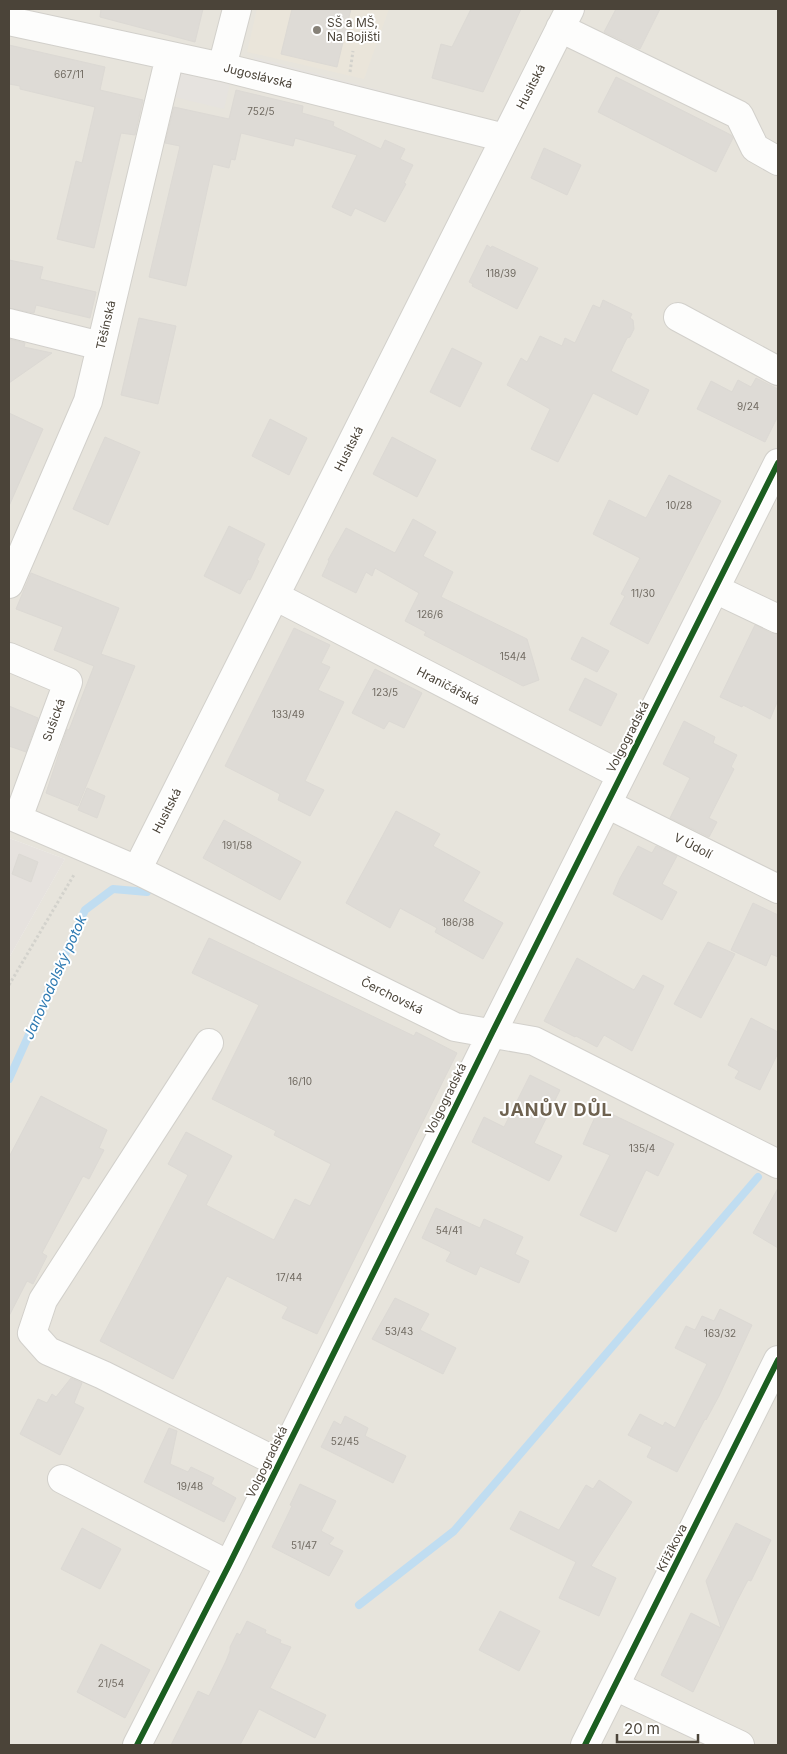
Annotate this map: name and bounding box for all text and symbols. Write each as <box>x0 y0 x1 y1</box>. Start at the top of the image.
place label: SŠ a MŠ, Na Bojišti <box>327 15 380 44</box>
marker: SŠ a MŠ, Na Bojišti <box>311 24 323 36</box>
street label: Jugoslávská <box>222 60 294 91</box>
street label: Husitská <box>513 62 548 112</box>
house number: 667/11 <box>54 68 84 80</box>
house number: 752/5 <box>247 105 275 117</box>
house number: 118/39 <box>486 267 516 279</box>
street label: Těšínská <box>93 299 118 351</box>
house number: 9/24 <box>737 400 759 412</box>
street label: Husitská <box>331 424 366 474</box>
house number: 10/28 <box>666 499 692 511</box>
house number: 11/30 <box>631 587 655 599</box>
house number: 126/6 <box>417 608 443 620</box>
house number: 154/4 <box>500 650 526 662</box>
street label: Hraničářská <box>415 663 482 708</box>
house number: 123/5 <box>372 686 398 698</box>
street label: Sušická <box>39 696 68 743</box>
street label: Volgogradská <box>603 699 652 775</box>
house number: 133/49 <box>272 708 304 720</box>
street label: Husitská <box>149 786 184 836</box>
street label: V Údolí <box>672 830 715 862</box>
house number: 191/58 <box>222 839 252 851</box>
water label: Janovodolský potok <box>20 912 90 1041</box>
house number: 186/38 <box>442 916 474 928</box>
street label: Čerchovská <box>359 974 426 1017</box>
street label: Volgogradská <box>422 1060 469 1137</box>
house number: 16/10 <box>288 1075 312 1087</box>
district label: JANŮV DŮL <box>499 1098 613 1120</box>
house number: 135/4 <box>629 1142 655 1154</box>
house number: 54/41 <box>436 1224 462 1236</box>
house number: 17/44 <box>276 1271 302 1283</box>
house number: 53/43 <box>385 1325 413 1337</box>
house number: 163/32 <box>704 1327 736 1339</box>
street label: Volgogradská <box>243 1423 290 1500</box>
house number: 52/45 <box>331 1435 359 1447</box>
house number: 19/48 <box>177 1480 203 1492</box>
street label: Křižíkova <box>653 1521 690 1574</box>
house number: 51/47 <box>291 1539 317 1551</box>
house number: 21/54 <box>98 1677 124 1689</box>
scale bar <box>617 1712 698 1744</box>
text: 20 m <box>624 1719 660 1738</box>

